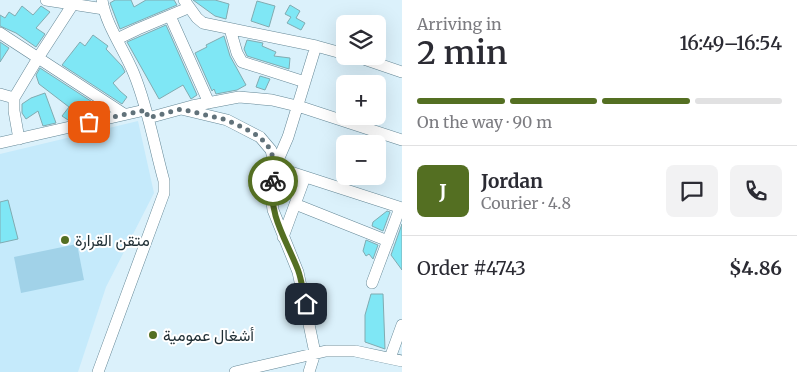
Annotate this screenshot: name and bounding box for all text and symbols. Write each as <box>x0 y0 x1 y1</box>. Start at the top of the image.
text: Arriving in <box>417 14 502 34</box>
map controls <box>336 15 386 185</box>
button: layers <box>336 15 386 65</box>
text: 16:49–16:54 <box>679 31 782 55</box>
text: 2 min <box>417 33 507 73</box>
button: + <box>336 75 386 125</box>
pin <box>68 101 110 143</box>
icon: bag <box>75 108 103 136</box>
text: On the way · 90 m <box>417 112 552 132</box>
button: − <box>336 135 386 185</box>
courier <box>248 156 298 206</box>
button: chat <box>666 165 718 217</box>
button: phone <box>730 165 782 217</box>
icon: bike <box>259 167 287 195</box>
text: Jordan <box>481 169 543 193</box>
text: J <box>439 179 447 203</box>
text: Courier · 4.8 <box>481 193 571 213</box>
place label: متقن القرارة <box>75 230 150 251</box>
marker: متقن القرارة <box>59 234 71 246</box>
text: Order #4743 <box>417 256 526 280</box>
text: $4.86 <box>729 256 782 280</box>
pin <box>285 283 327 325</box>
icon: home <box>292 290 320 318</box>
place label: أشغال عمومية <box>163 325 254 346</box>
marker: أشغال عمومية <box>147 329 159 341</box>

